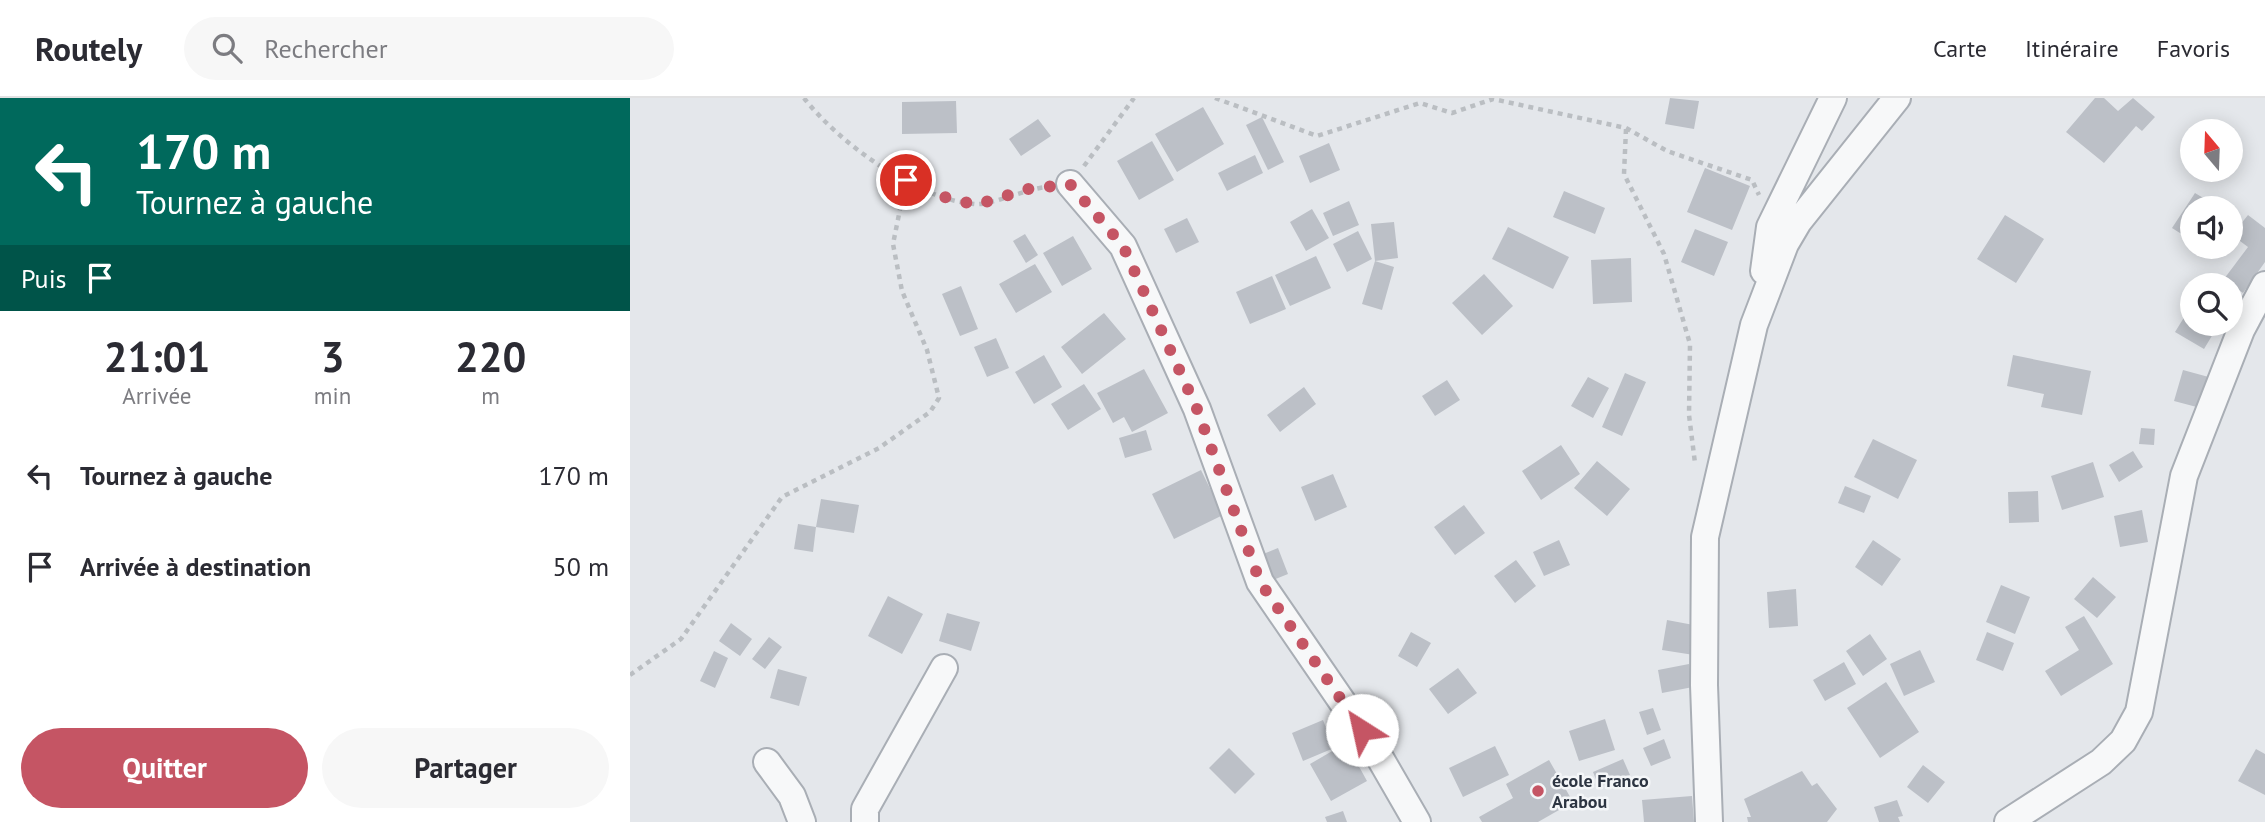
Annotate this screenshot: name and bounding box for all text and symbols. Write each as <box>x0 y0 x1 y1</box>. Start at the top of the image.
search box <box>184 17 674 80</box>
text: Routely <box>35 27 142 70</box>
icon: search <box>208 29 246 67</box>
text: Rechercher <box>264 32 388 65</box>
text: Carte <box>1933 33 1987 64</box>
text: Itinéraire <box>2025 33 2119 64</box>
text: Favoris <box>2157 33 2230 64</box>
text: 170 m <box>136 119 271 183</box>
north arrow <box>2180 119 2244 182</box>
map controls <box>2180 119 2243 336</box>
icon: left <box>21 126 112 217</box>
pin <box>876 150 936 210</box>
icon: arrive <box>887 161 925 199</box>
text: Tournez à gauche <box>136 181 373 223</box>
button: sound <box>2180 196 2243 259</box>
icon: arrive <box>81 259 119 297</box>
text: Puis <box>21 262 67 295</box>
button: search <box>2180 273 2243 336</box>
text: 21:01 <box>104 329 210 384</box>
text: 3 <box>321 329 344 384</box>
text: 220 <box>455 329 526 384</box>
text: Arrivée <box>122 381 192 410</box>
text: min <box>314 381 351 410</box>
text: m <box>481 381 500 410</box>
icon: left <box>21 457 59 495</box>
text: Tournez à gauche <box>80 459 272 492</box>
text: 170 m <box>538 459 609 492</box>
icon: arrive <box>21 548 59 586</box>
text: Arrivée à destination <box>80 550 311 583</box>
text: 50 m <box>553 550 609 583</box>
position arrow <box>1325 693 1399 767</box>
button: Quitter <box>21 728 308 808</box>
button: Partager <box>322 728 609 808</box>
place label: école Franco Arabou <box>1552 769 1649 813</box>
marker: école Franco Arabou <box>1530 783 1546 799</box>

